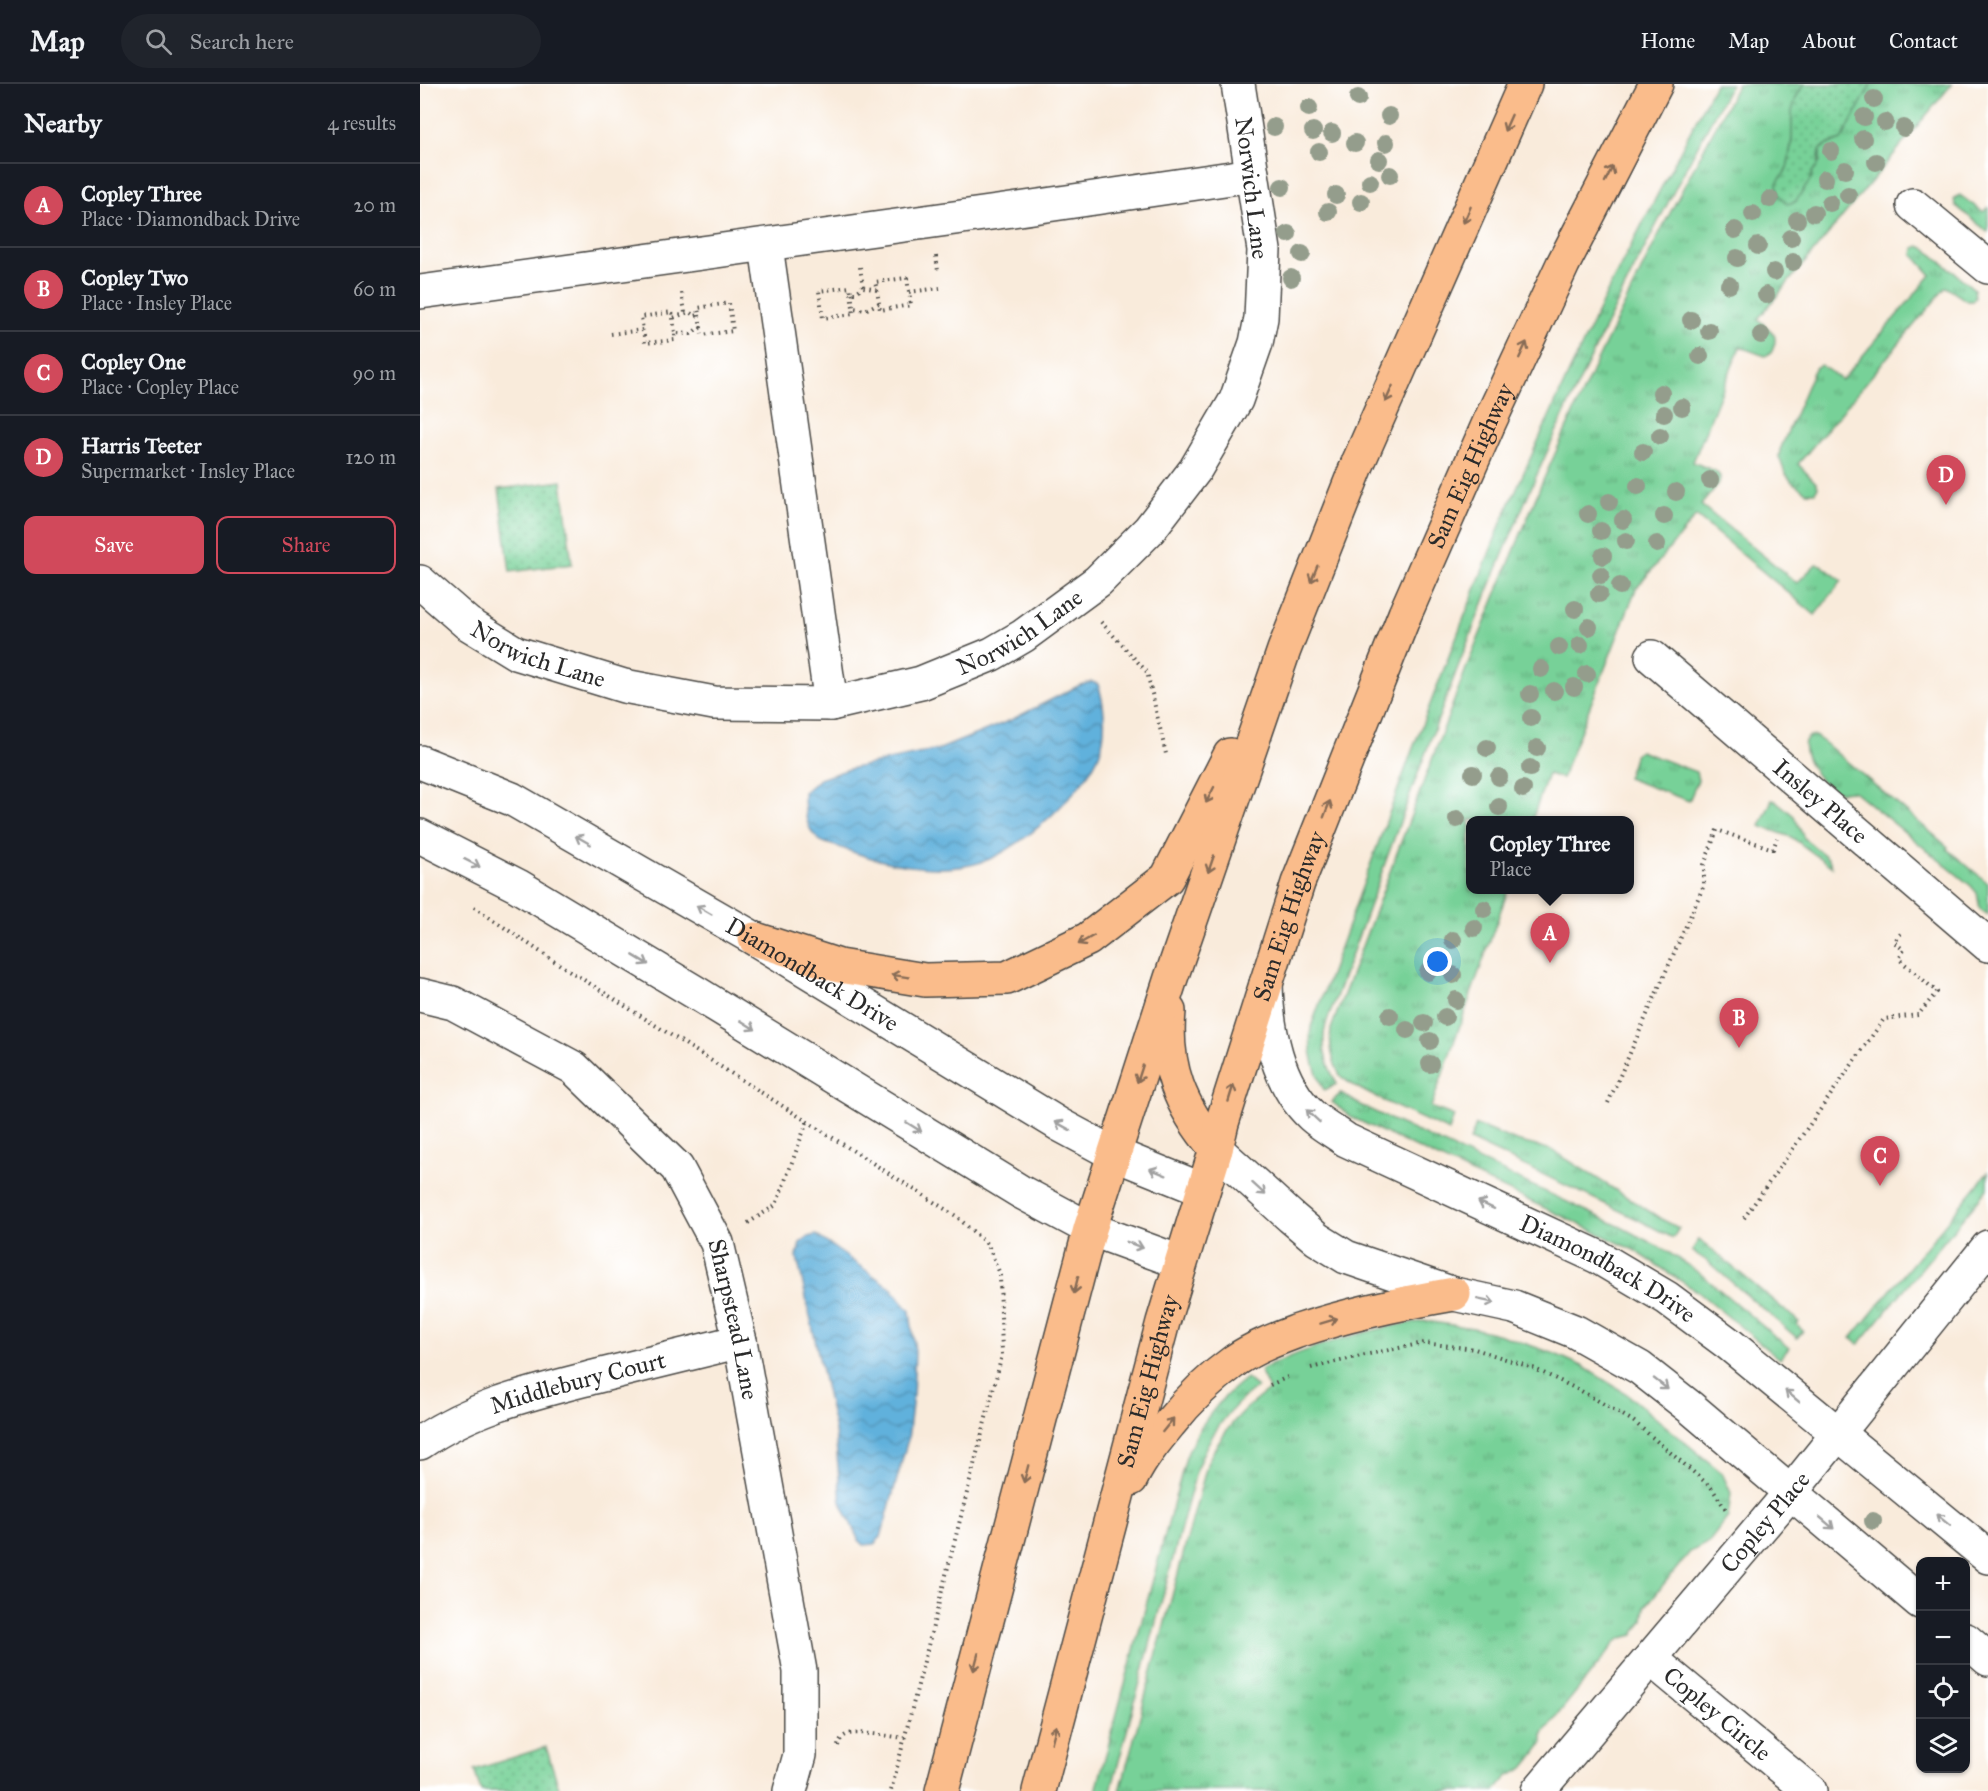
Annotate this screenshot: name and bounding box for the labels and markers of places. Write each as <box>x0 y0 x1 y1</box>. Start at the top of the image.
pin: D <box>1926 456 1966 505</box>
pin: A <box>1530 914 1570 963</box>
pin: B <box>1720 998 1758 1048</box>
pin: C <box>1860 1136 1900 1186</box>

